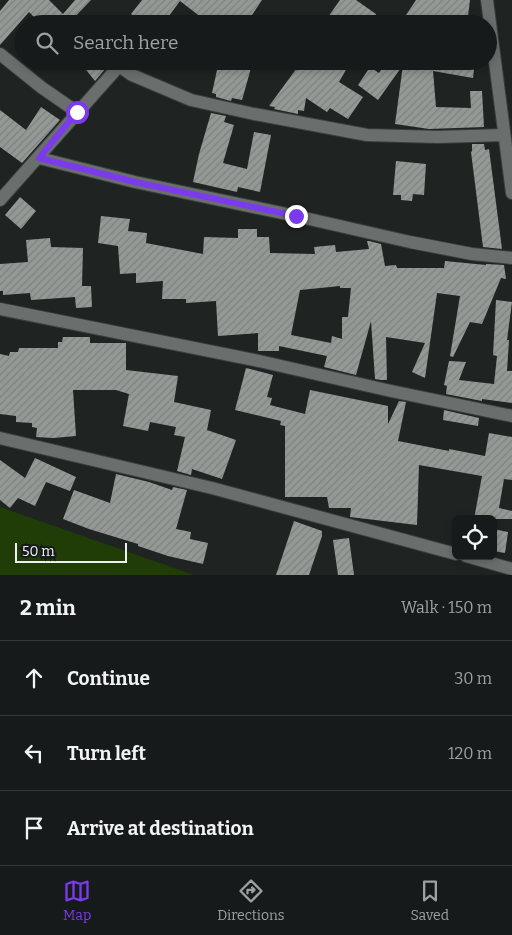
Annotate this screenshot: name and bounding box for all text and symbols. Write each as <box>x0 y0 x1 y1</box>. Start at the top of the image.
search box <box>15 15 497 70</box>
icon: search <box>33 29 61 57</box>
text: Search here <box>73 31 178 54</box>
route start <box>66 101 89 124</box>
route end <box>285 205 308 228</box>
map controls <box>452 515 497 560</box>
button: locate <box>452 515 497 560</box>
scale bar <box>15 540 128 563</box>
text: 50 m <box>22 543 55 560</box>
text: 2 min <box>20 595 76 621</box>
text: Walk · 150 m <box>401 598 492 617</box>
icon: ahead <box>20 664 48 692</box>
text: Continue <box>67 667 150 690</box>
text: 30 m <box>454 669 492 688</box>
icon: left <box>20 739 48 767</box>
text: Turn left <box>67 742 146 765</box>
text: 120 m <box>448 744 492 763</box>
icon: arrive <box>20 814 48 842</box>
text: Arrive at destination <box>67 817 254 840</box>
tab: Map <box>63 877 91 924</box>
tab: Directions <box>217 877 285 924</box>
tab: Saved <box>411 877 449 924</box>

